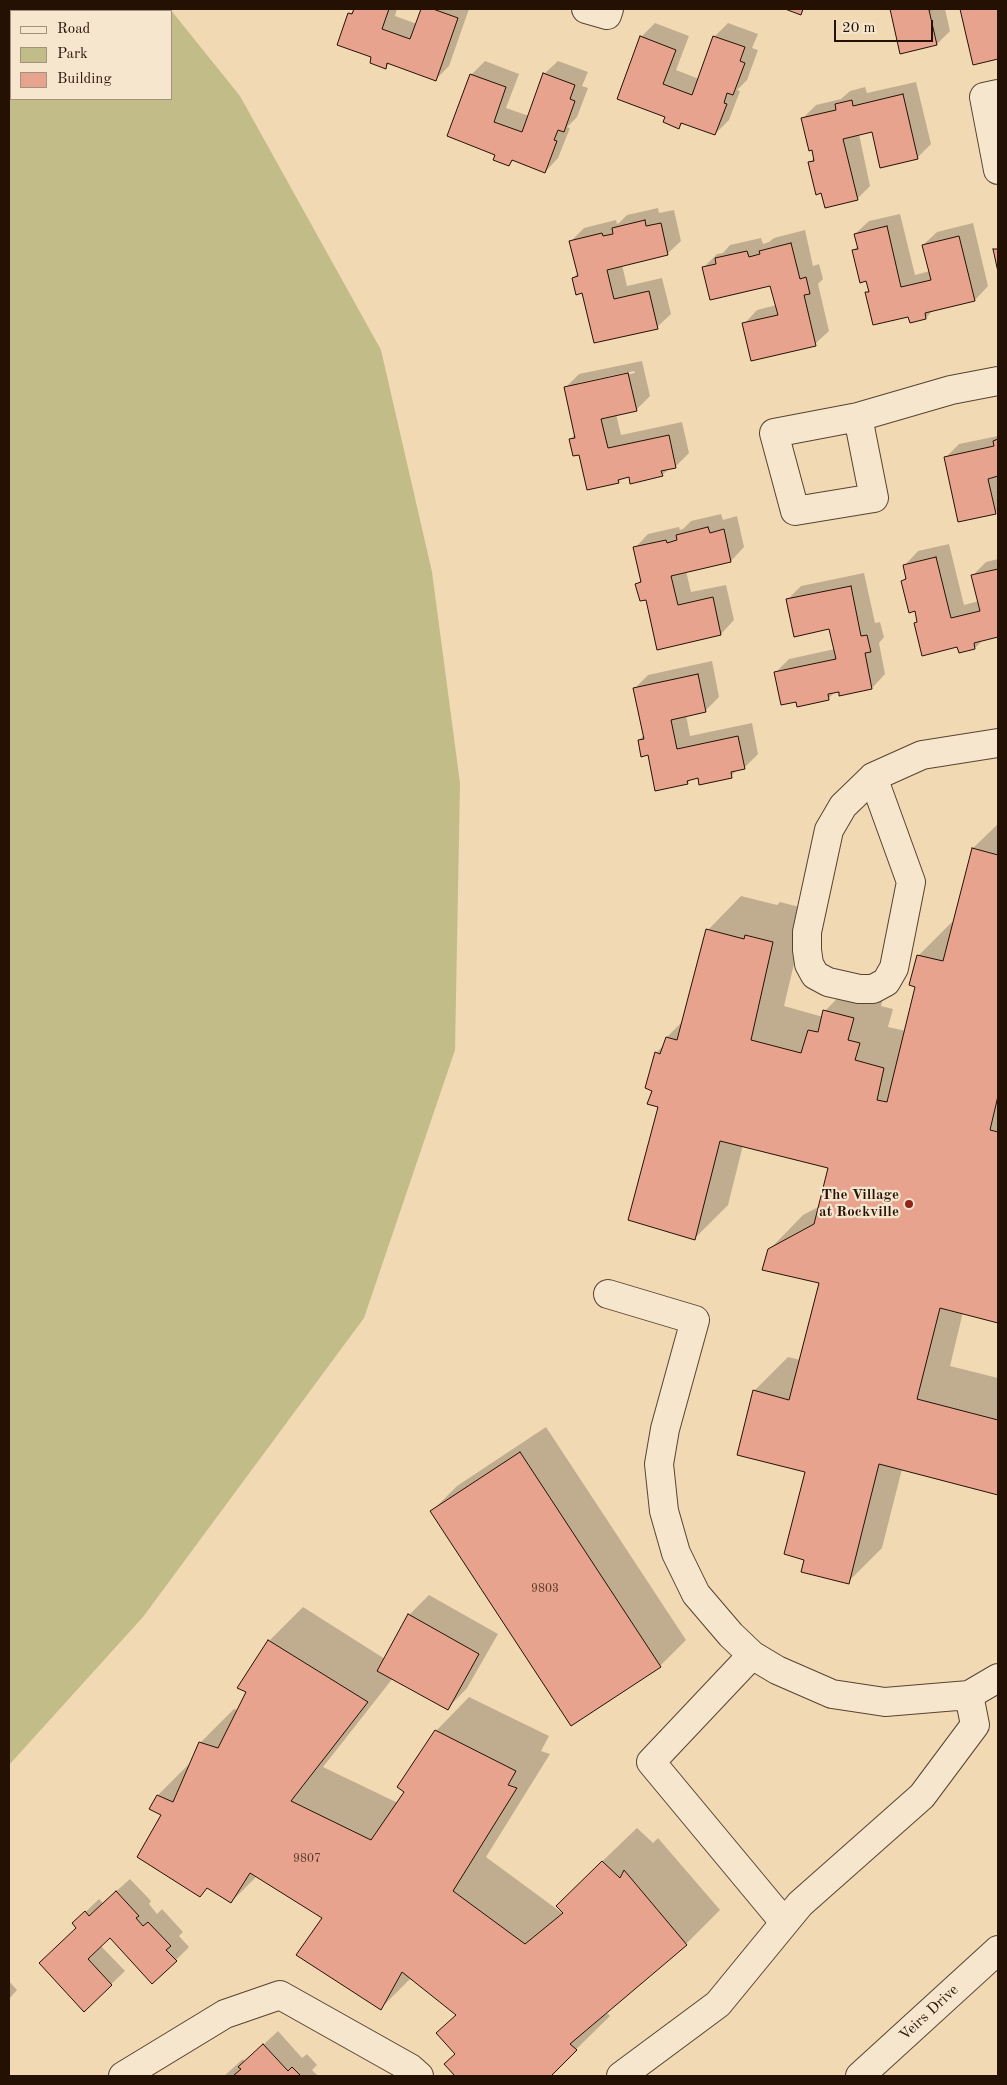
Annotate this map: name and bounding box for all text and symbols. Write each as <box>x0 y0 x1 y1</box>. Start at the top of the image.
legend <box>10 10 172 100</box>
scale bar <box>837 10 936 42</box>
text: 20 m <box>842 21 876 36</box>
text: Road <box>57 22 90 37</box>
text: Park <box>57 47 88 62</box>
text: Building <box>57 72 112 87</box>
place label: The Village at Rockville <box>819 1186 899 1221</box>
marker: The Village at Rockville <box>903 1198 915 1210</box>
house number: 9803 <box>531 1582 559 1596</box>
house number: 9807 <box>293 1852 321 1866</box>
street label: Veirs Drive <box>896 1981 962 2045</box>

